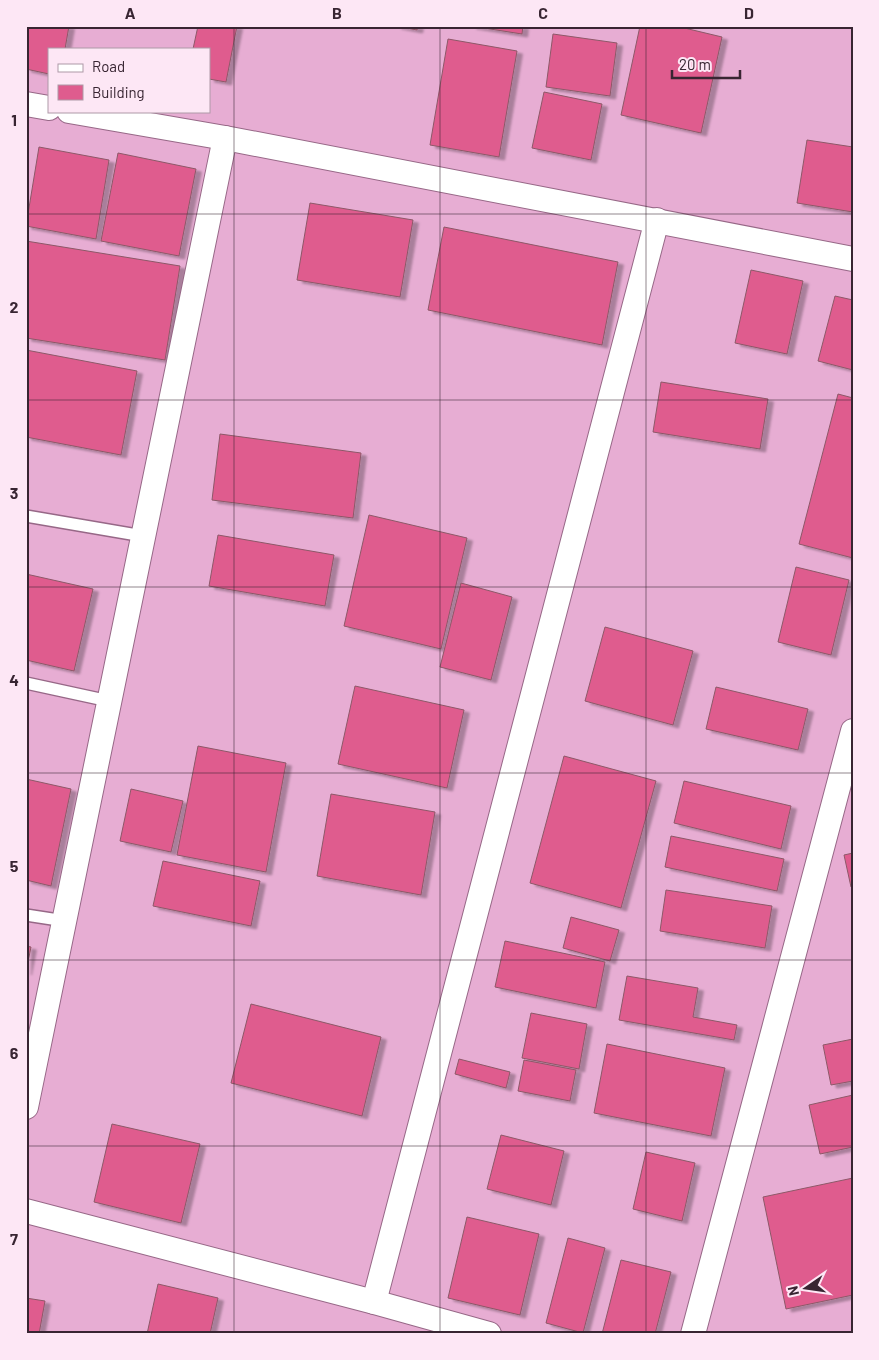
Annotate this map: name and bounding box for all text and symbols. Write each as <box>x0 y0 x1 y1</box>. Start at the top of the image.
text: A <box>125 3 136 22</box>
text: B <box>332 3 342 22</box>
text: C <box>538 3 548 22</box>
text: D <box>744 3 754 22</box>
legend <box>48 48 210 112</box>
scale bar <box>672 48 739 80</box>
text: 20 m <box>679 55 711 73</box>
text: Road <box>92 57 125 75</box>
text: Building <box>92 83 145 101</box>
text: 1 <box>11 110 17 129</box>
text: 2 <box>10 297 19 316</box>
text: 3 <box>10 483 18 502</box>
text: 4 <box>9 670 19 689</box>
text: 5 <box>10 856 19 875</box>
text: 6 <box>10 1043 19 1062</box>
text: 7 <box>10 1229 18 1248</box>
north arrow <box>782 1262 832 1312</box>
text: N <box>784 1285 802 1297</box>

